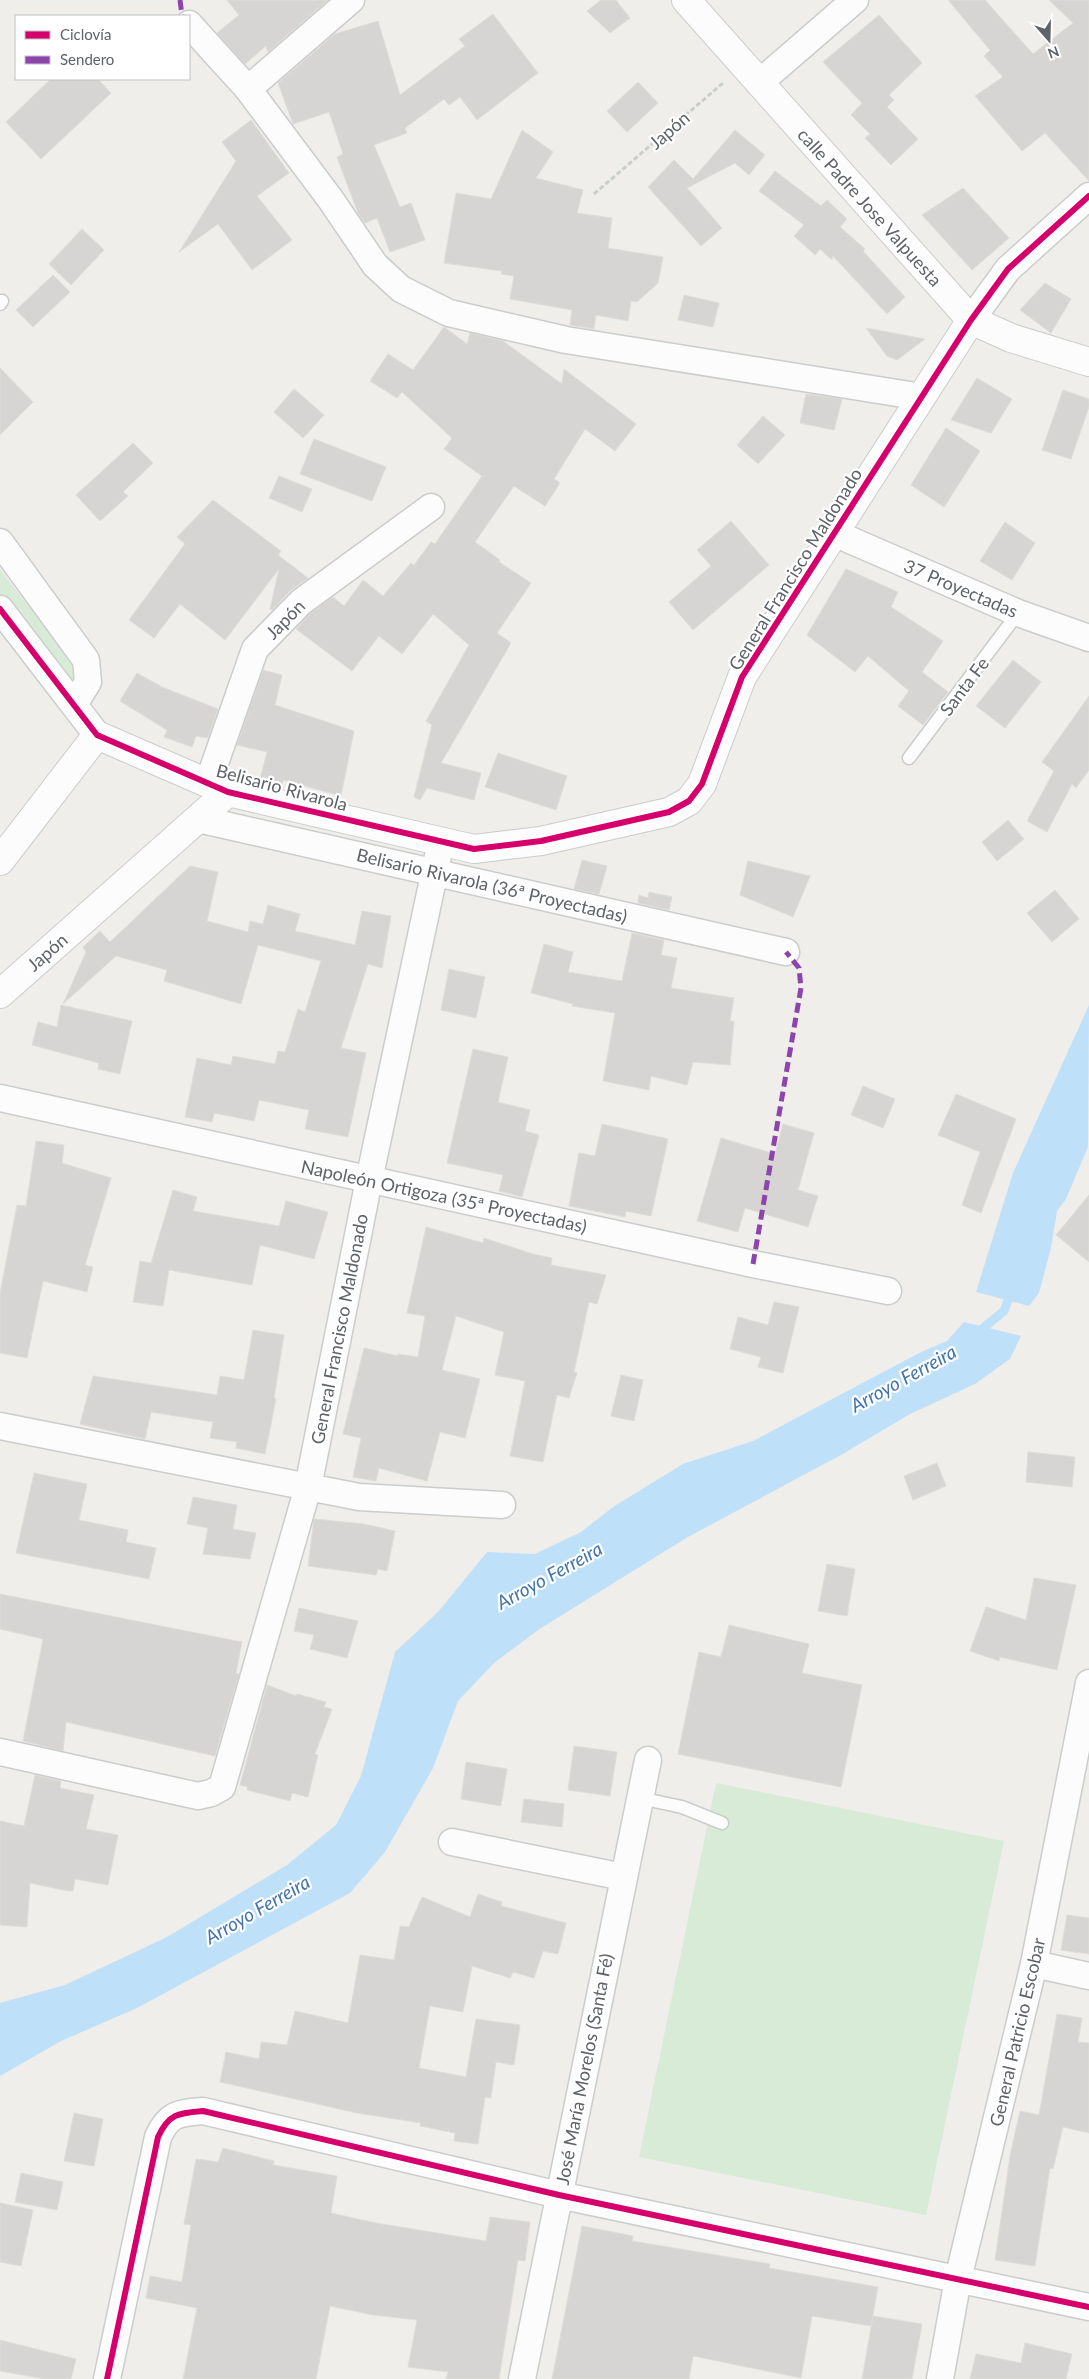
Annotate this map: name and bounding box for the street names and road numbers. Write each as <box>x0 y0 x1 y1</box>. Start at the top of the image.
street label: Japón <box>644 106 694 154</box>
street label: calle Padre Jose Valpuesta <box>793 123 947 291</box>
street label: General Francisco Maldonado <box>724 464 866 674</box>
street label: 37 Proyectadas <box>901 554 1021 622</box>
street label: Japón <box>261 595 309 643</box>
street label: Santa Fe <box>935 652 993 720</box>
street label: Belisario Rivarola <box>214 759 350 815</box>
street label: Belisario Rivarola (36ª Proyectadas) <box>355 843 629 927</box>
street label: Japón <box>22 928 72 976</box>
street label: Napoleón Ortigoza (35ª Proyectadas) <box>299 1155 589 1237</box>
street label: General Francisco Maldonado <box>306 1212 372 1446</box>
street label: General Patricio Escobar <box>985 1935 1050 2128</box>
street label: José María Morelos (Santa Fé) <box>551 1952 617 2186</box>

